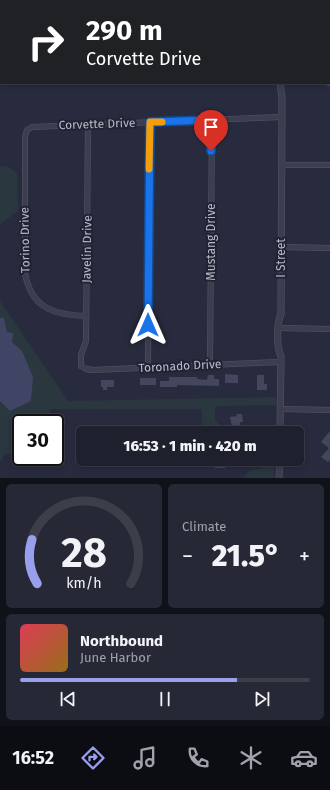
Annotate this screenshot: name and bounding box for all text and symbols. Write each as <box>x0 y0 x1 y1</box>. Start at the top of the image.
text: 290 m <box>86 14 163 47</box>
icon: right <box>20 16 72 68</box>
text: Corvette Drive <box>86 48 201 70</box>
pin <box>194 110 228 151</box>
street label: Corvette Drive <box>58 116 136 132</box>
icon: arrive <box>200 116 222 138</box>
street label: Mustang Drive <box>204 203 218 281</box>
street label: Torino Drive <box>17 207 33 273</box>
street label: Javelin Drive <box>79 215 95 283</box>
street label: I Street <box>274 238 288 278</box>
position arrow <box>127 304 169 346</box>
street label: Toronado Drive <box>138 357 222 375</box>
speed limit sign: 30 <box>12 414 64 466</box>
text: 16:53 · 1 min · 420 m <box>123 437 257 455</box>
text: Climate <box>182 519 226 534</box>
text: 28 <box>61 528 107 578</box>
text: 21.5° <box>212 538 280 574</box>
text: − <box>182 543 193 570</box>
text: + <box>299 543 310 570</box>
text: km/h <box>66 575 102 592</box>
text: Northbound <box>80 632 163 650</box>
text: June Harbor <box>80 650 151 665</box>
icon: previous <box>57 688 79 710</box>
icon: pause <box>154 688 176 710</box>
icon: next <box>251 688 273 710</box>
icon: directions <box>79 744 107 772</box>
icon: music <box>131 744 159 772</box>
icon: phone <box>184 744 212 772</box>
icon: climate <box>237 744 265 772</box>
icon: car <box>290 744 318 772</box>
text: 16:52 <box>12 747 54 769</box>

